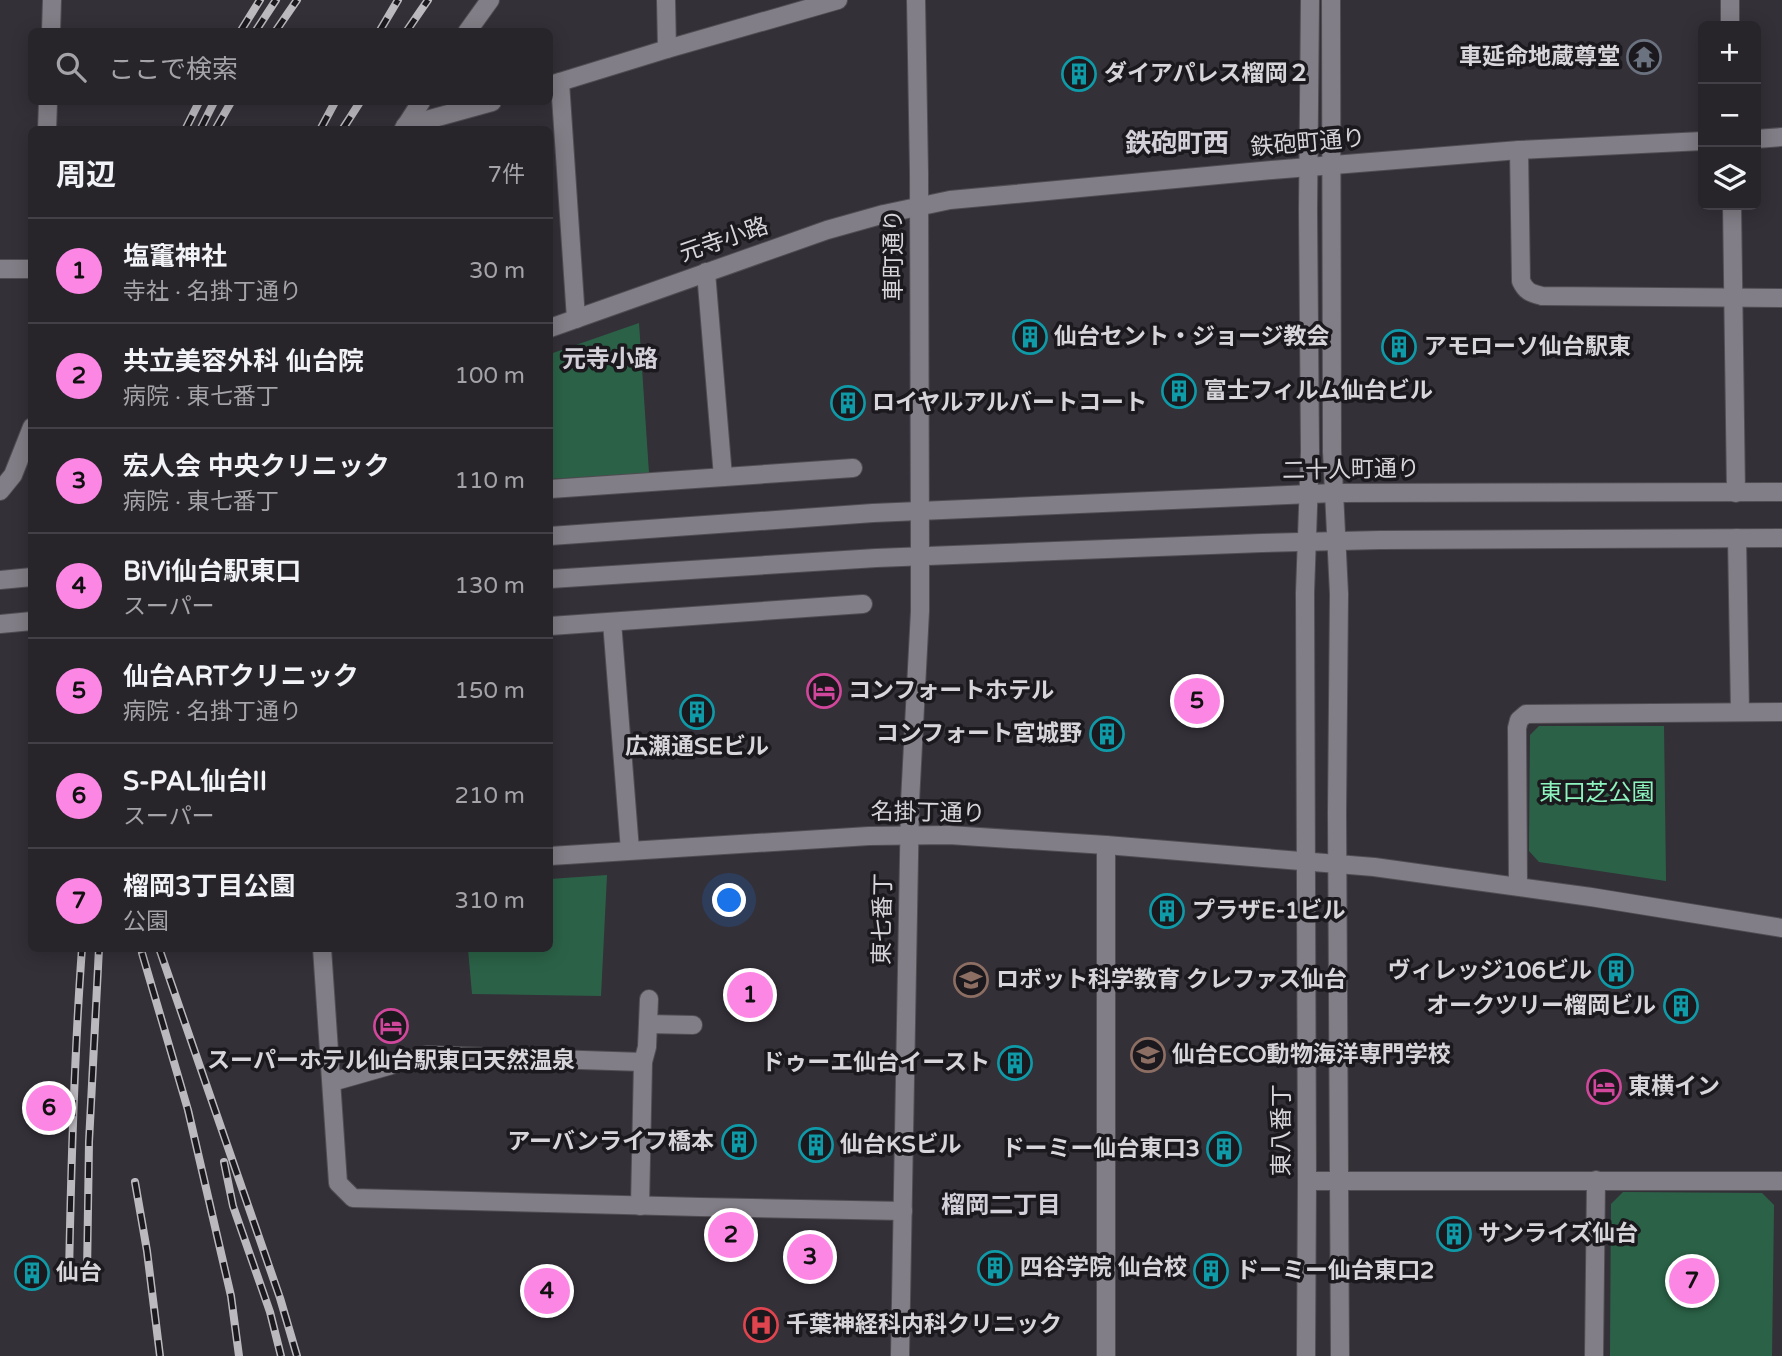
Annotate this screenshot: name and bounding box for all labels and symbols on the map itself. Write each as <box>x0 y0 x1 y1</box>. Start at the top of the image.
temple icon: 車延命地蔵尊堂 <box>1625 38 1663 76</box>
place label: 車延命地蔵尊堂 <box>1459 43 1620 71</box>
building icon: ダイアパレス榴岡２ <box>1060 55 1098 93</box>
place label: ダイアパレス榴岡２ <box>1104 60 1311 88</box>
street label: 鉄砲町通り <box>1249 124 1367 162</box>
district label: 鉄砲町西 <box>1125 128 1229 159</box>
street label: 車町通り <box>880 209 908 301</box>
street label: 元寺小路 <box>676 212 772 268</box>
building icon: 仙台セント・ジョージ教会 <box>1011 318 1049 356</box>
place label: 仙台セント・ジョージ教会 <box>1054 323 1330 351</box>
building icon: アモローソ仙台駅東 <box>1380 328 1418 366</box>
place label: アモローソ仙台駅東 <box>1424 333 1631 361</box>
district label: 元寺小路 <box>562 345 658 374</box>
building icon: 富士フィルム仙台ビル <box>1160 372 1198 410</box>
place label: 富士フィルム仙台ビル <box>1204 377 1433 405</box>
building icon: ロイヤルアルバートコート <box>829 384 867 422</box>
place label: ロイヤルアルバートコート <box>872 389 1147 417</box>
street label: 二十人町通り <box>1282 455 1420 485</box>
hotel icon: コンフォートホテル <box>805 672 843 710</box>
pin: 5 <box>1174 675 1220 727</box>
place label: コンフォートホテル <box>848 677 1054 705</box>
building icon: 広瀬通SEビル <box>678 693 716 731</box>
building icon: コンフォート宮城野 <box>1088 715 1126 753</box>
place label: コンフォート宮城野 <box>876 720 1082 748</box>
place label: 広瀬通SEビル <box>625 733 769 761</box>
park label: 東口芝公園 <box>1540 779 1655 807</box>
street label: 名掛丁通り <box>870 798 986 828</box>
street label: 東七番丁 <box>868 873 898 965</box>
your location <box>712 883 746 917</box>
building icon: プラザE-1ビル <box>1148 892 1186 930</box>
place label: プラザE-1ビル <box>1192 897 1346 925</box>
building icon: ヴィレッジ106ビル <box>1597 952 1635 990</box>
place label: ヴィレッジ106ビル <box>1388 957 1592 985</box>
school or university icon: ロボット科学教育 クレファス仙台 <box>952 961 990 999</box>
place label: ロボット科学教育 クレファス仙台 <box>996 966 1347 994</box>
pin: 1 <box>727 969 773 1021</box>
building icon: オークツリー榴岡ビル <box>1662 987 1700 1025</box>
place label: オークツリー榴岡ビル <box>1426 992 1656 1020</box>
hotel icon: スーパーホテル仙台駅東口天然温泉 <box>372 1007 410 1045</box>
school or university icon: 仙台ECO動物海洋専門学校 <box>1129 1036 1167 1074</box>
place label: 仙台ECO動物海洋専門学校 <box>1172 1041 1451 1069</box>
building icon: ドゥーエ仙台イースト <box>996 1044 1034 1082</box>
place label: スーパーホテル仙台駅東口天然温泉 <box>207 1047 575 1075</box>
place label: ドゥーエ仙台イースト <box>761 1049 990 1077</box>
hotel icon: 東横イン <box>1585 1068 1623 1106</box>
place label: 東横イン <box>1628 1073 1720 1101</box>
pin: 6 <box>26 1082 72 1134</box>
street label: 東八番丁 <box>1268 1084 1296 1176</box>
building icon: アーバンライフ橋本 <box>720 1123 758 1161</box>
building icon: 仙台KSビル <box>797 1126 835 1164</box>
place label: アーバンライフ橋本 <box>507 1128 714 1156</box>
building icon: ドーミー仙台東口3 <box>1205 1130 1243 1168</box>
place label: 仙台KSビル <box>840 1131 962 1159</box>
place label: ドーミー仙台東口3 <box>1002 1135 1200 1163</box>
district label: 榴岡二丁目 <box>941 1191 1061 1220</box>
pin: 2 <box>708 1209 754 1261</box>
building icon: サンライズ仙台 <box>1435 1215 1473 1253</box>
place label: サンライズ仙台 <box>1478 1220 1638 1248</box>
pin: 3 <box>787 1231 833 1283</box>
building icon: 四谷学院 仙台校 <box>976 1249 1014 1287</box>
building icon: ドーミー仙台東口2 <box>1192 1252 1230 1290</box>
building icon: 仙台 <box>13 1254 51 1292</box>
place label: 四谷学院 仙台校 <box>1020 1254 1187 1282</box>
pin: 7 <box>1669 1255 1715 1307</box>
place label: ドーミー仙台東口2 <box>1236 1257 1434 1285</box>
place label: 仙台 <box>56 1259 102 1287</box>
pin: 4 <box>524 1265 570 1317</box>
hospital icon: 千葉神経科内科クリニック <box>742 1306 780 1344</box>
place label: 千葉神経科内科クリニック <box>786 1311 1062 1339</box>

